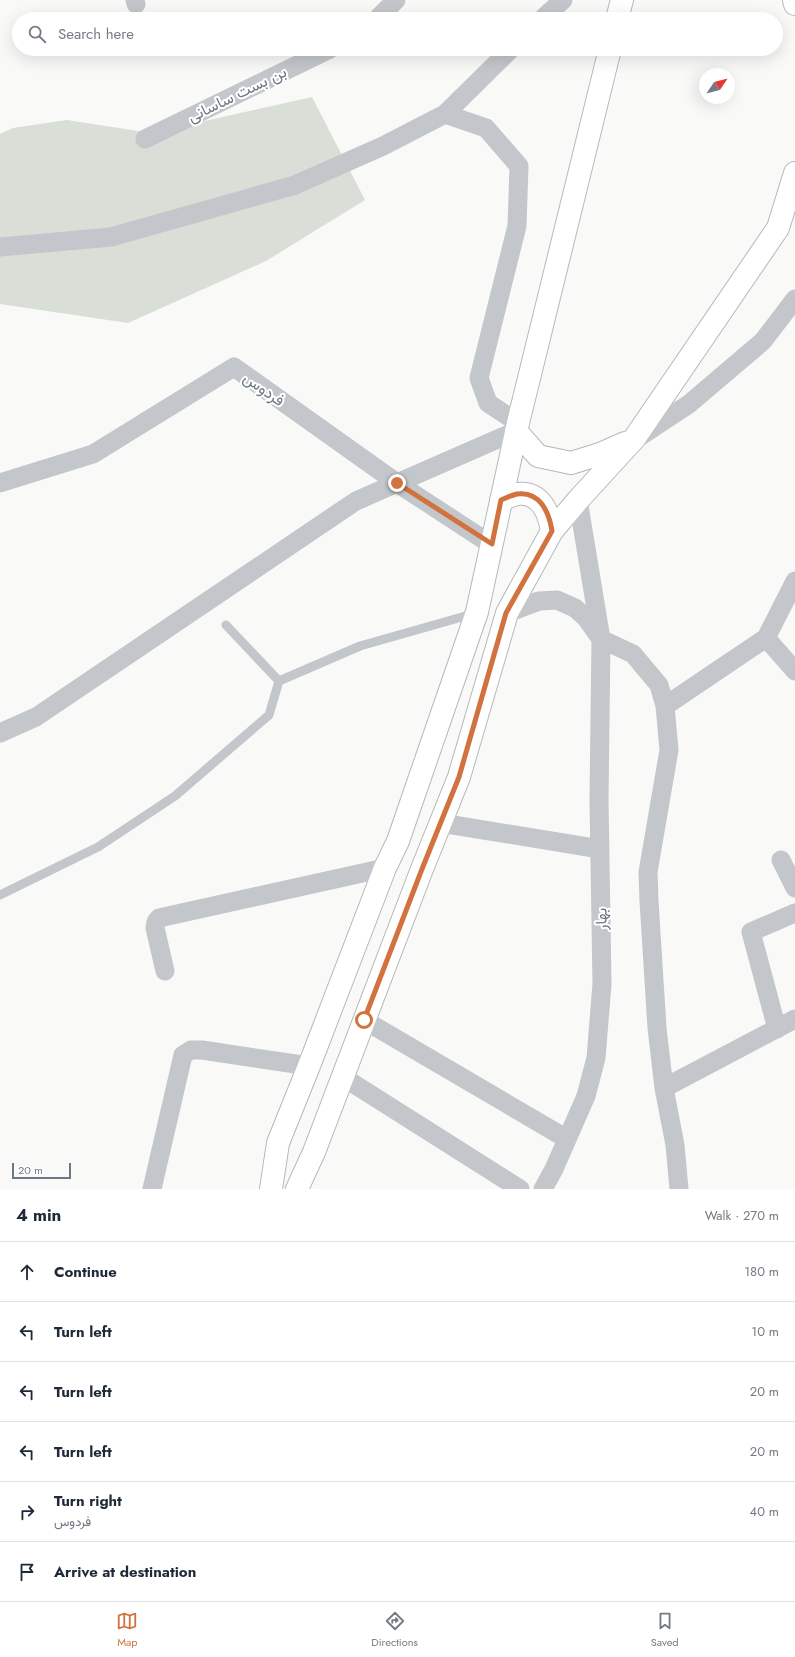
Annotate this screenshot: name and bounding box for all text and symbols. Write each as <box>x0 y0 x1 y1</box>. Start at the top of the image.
search box <box>12 12 783 56</box>
icon: search <box>26 23 48 45</box>
text: Search here <box>58 23 134 45</box>
street label: بن بست ساسانی <box>184 60 290 128</box>
north arrow <box>699 68 735 104</box>
street label: فردوس <box>239 366 289 412</box>
route end <box>388 474 406 492</box>
street label: بهار <box>589 908 613 931</box>
route start <box>355 1011 373 1029</box>
scale bar <box>12 1161 71 1180</box>
text: 20 m <box>18 1162 43 1178</box>
text: 4 min <box>16 1203 61 1227</box>
text: Walk · 270 m <box>705 1206 779 1225</box>
icon: ahead <box>16 1261 38 1283</box>
text: Continue <box>54 1261 117 1283</box>
text: 180 m <box>744 1262 779 1281</box>
icon: left <box>16 1321 38 1343</box>
text: Turn left <box>54 1321 112 1343</box>
text: 10 m <box>751 1322 779 1341</box>
icon: left <box>16 1381 38 1403</box>
text: Turn left <box>54 1381 112 1403</box>
text: 20 m <box>750 1382 779 1401</box>
icon: left <box>16 1441 38 1463</box>
text: Turn left <box>54 1441 112 1463</box>
text: 20 m <box>750 1442 779 1461</box>
text: Turn right <box>54 1490 122 1512</box>
icon: right <box>16 1501 38 1523</box>
text: 40 m <box>750 1502 779 1521</box>
text: فردوس <box>54 1512 91 1531</box>
icon: arrive <box>16 1561 38 1583</box>
text: Arrive at destination <box>54 1561 196 1583</box>
tab: Map <box>116 1610 138 1650</box>
tab: Directions <box>371 1610 418 1650</box>
tab: Saved <box>651 1610 679 1650</box>

